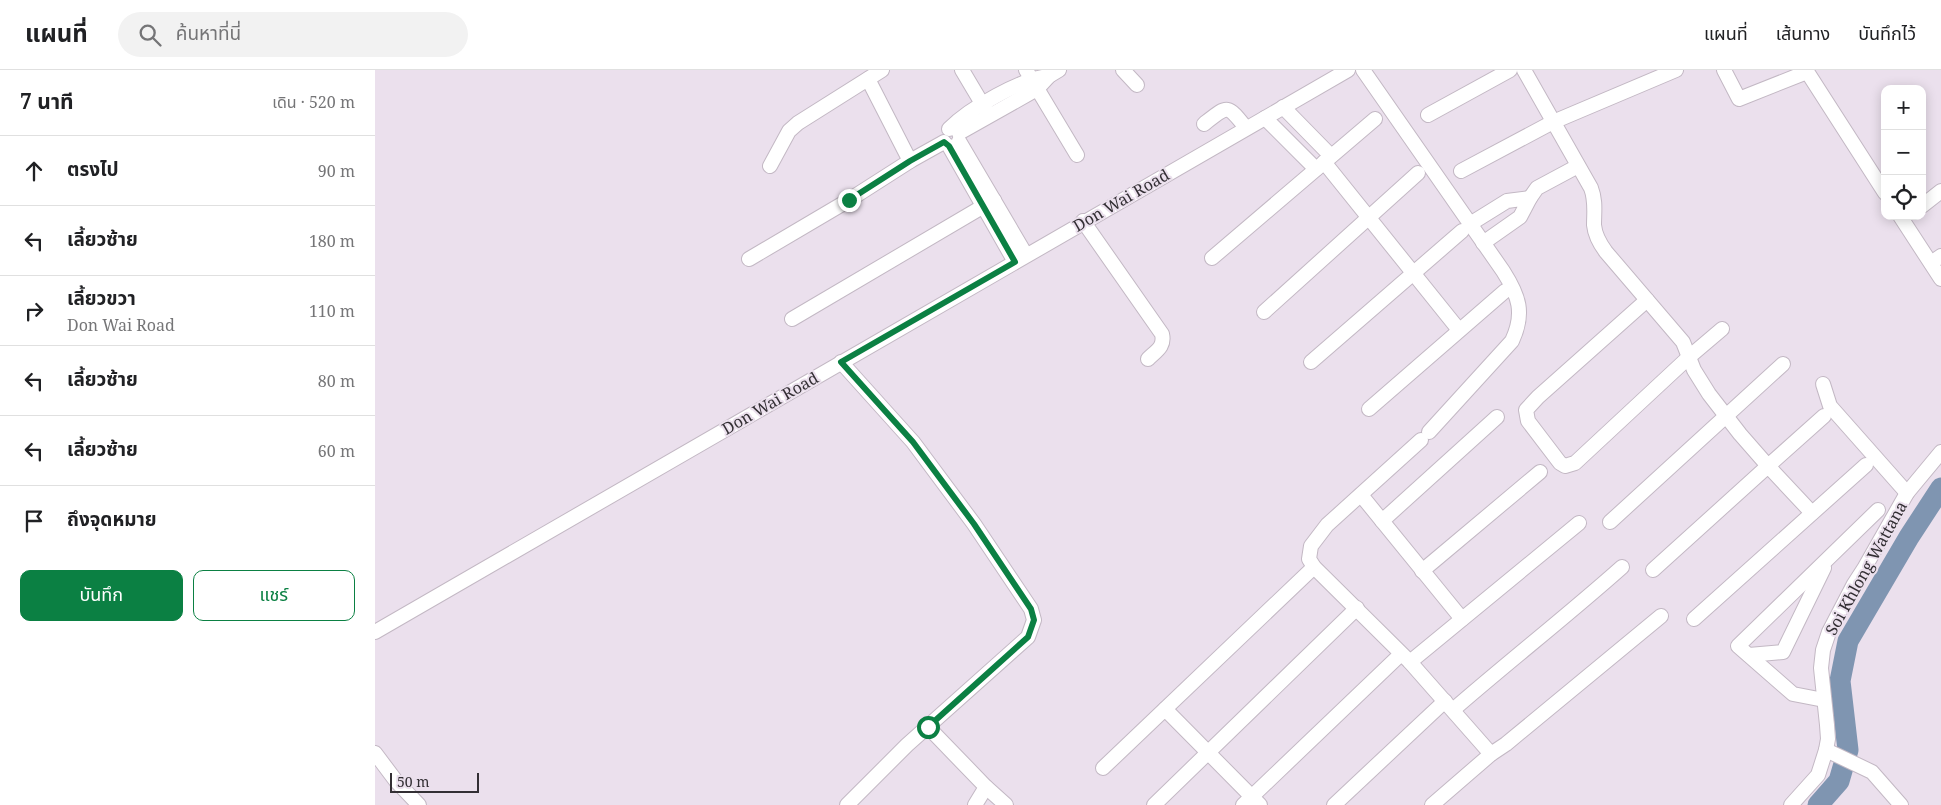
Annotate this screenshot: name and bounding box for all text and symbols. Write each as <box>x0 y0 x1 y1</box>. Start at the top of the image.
search box <box>118 12 468 57</box>
text: แผนที่ <box>25 16 88 49</box>
text: ค้นหาที่นี่ <box>176 20 241 46</box>
icon: search <box>136 21 164 49</box>
text: แผนที่ <box>1704 21 1748 45</box>
text: เส้นทาง <box>1776 21 1830 45</box>
text: บันทึกไว้ <box>1858 21 1916 45</box>
map controls <box>1881 85 1926 220</box>
button: + <box>1881 85 1926 130</box>
text: 7 นาที <box>20 87 74 115</box>
text: เดิน · 520 m <box>272 91 355 113</box>
button: − <box>1881 130 1926 175</box>
text: ตรงไป <box>67 156 119 182</box>
icon: ahead <box>20 157 48 185</box>
text: 90 m <box>318 160 355 182</box>
street label: Don Wai Road <box>1069 163 1173 236</box>
button: locate <box>1881 175 1926 220</box>
route end <box>838 189 861 212</box>
text: เลี้ยวซ้าย <box>67 226 138 252</box>
icon: left <box>20 227 48 255</box>
text: 180 m <box>309 230 355 252</box>
text: เลี้ยวขวา <box>67 285 136 311</box>
icon: right <box>20 297 48 325</box>
text: 110 m <box>309 300 355 322</box>
text: Don Wai Road <box>67 314 175 336</box>
text: เลี้ยวซ้าย <box>67 366 138 392</box>
street label: Don Wai Road <box>718 366 822 439</box>
icon: left <box>20 367 48 395</box>
text: 80 m <box>318 370 355 392</box>
text: เลี้ยวซ้าย <box>67 436 138 462</box>
icon: left <box>20 437 48 465</box>
text: 60 m <box>318 440 355 462</box>
street label: Soi Khlong Wattana <box>1820 497 1912 639</box>
text: ถึงจุดหมาย <box>67 506 157 532</box>
icon: arrive <box>20 507 48 535</box>
button: บันทึก <box>20 570 183 621</box>
button: แชร์ <box>193 570 355 621</box>
route start <box>917 716 940 739</box>
scale bar <box>390 770 479 793</box>
text: 50 m <box>397 772 430 791</box>

